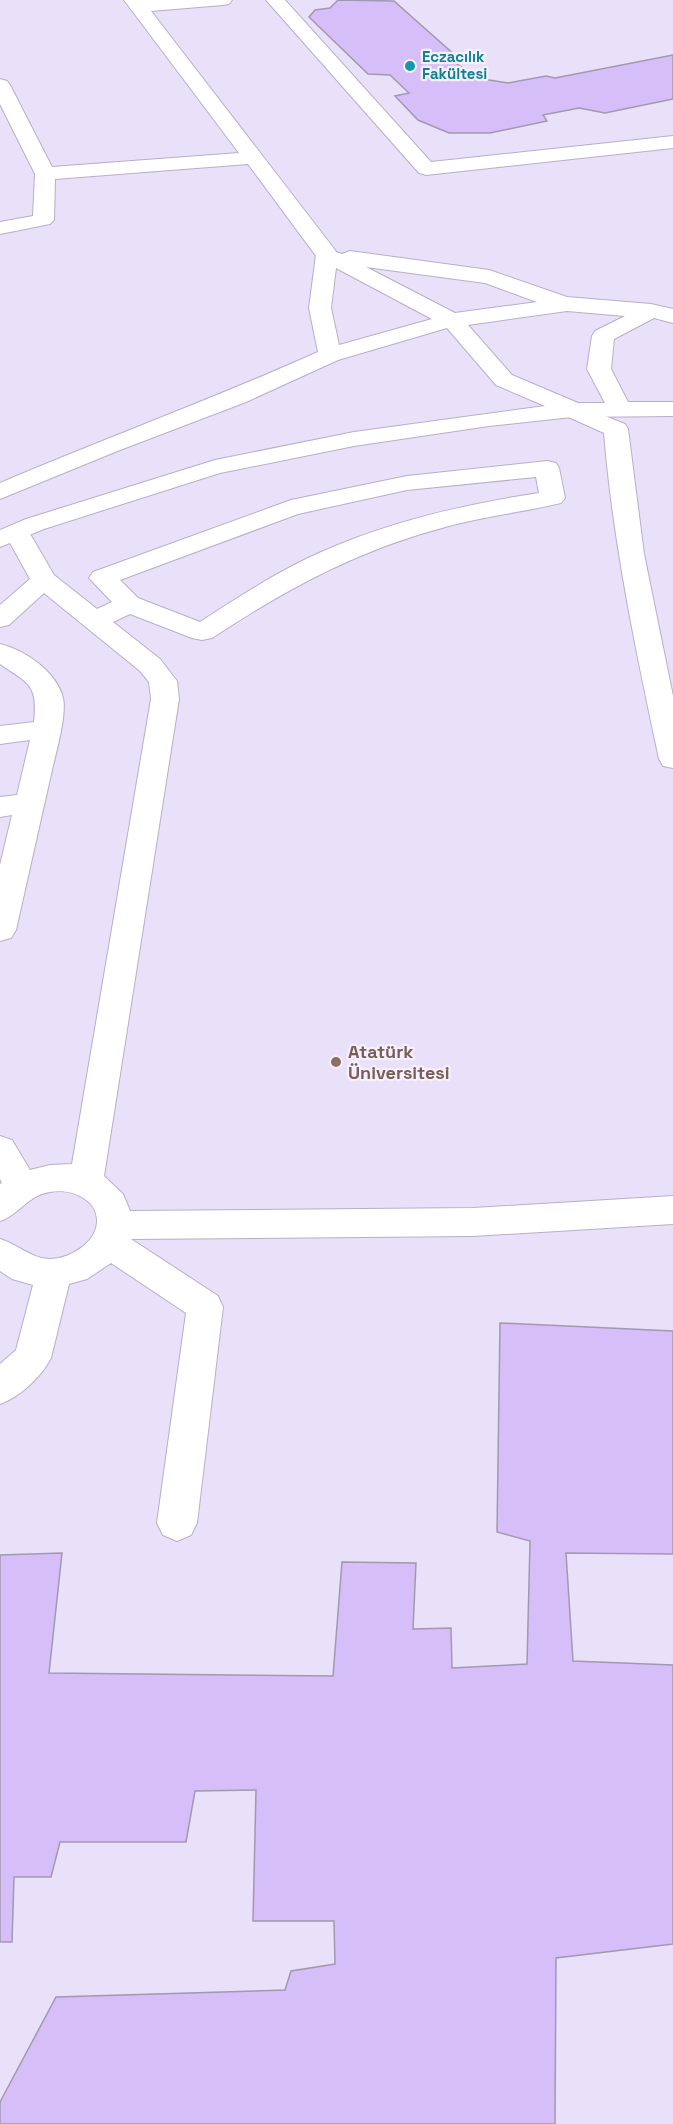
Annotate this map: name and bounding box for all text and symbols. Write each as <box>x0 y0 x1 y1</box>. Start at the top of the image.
place label: Eczacılık Fakültesi <box>422 47 487 83</box>
marker: Eczacılık Fakültesi <box>403 59 417 73</box>
place label: Atatürk Üniversitesi <box>348 1040 450 1084</box>
marker: Atatürk Üniversitesi <box>329 1055 343 1069</box>

